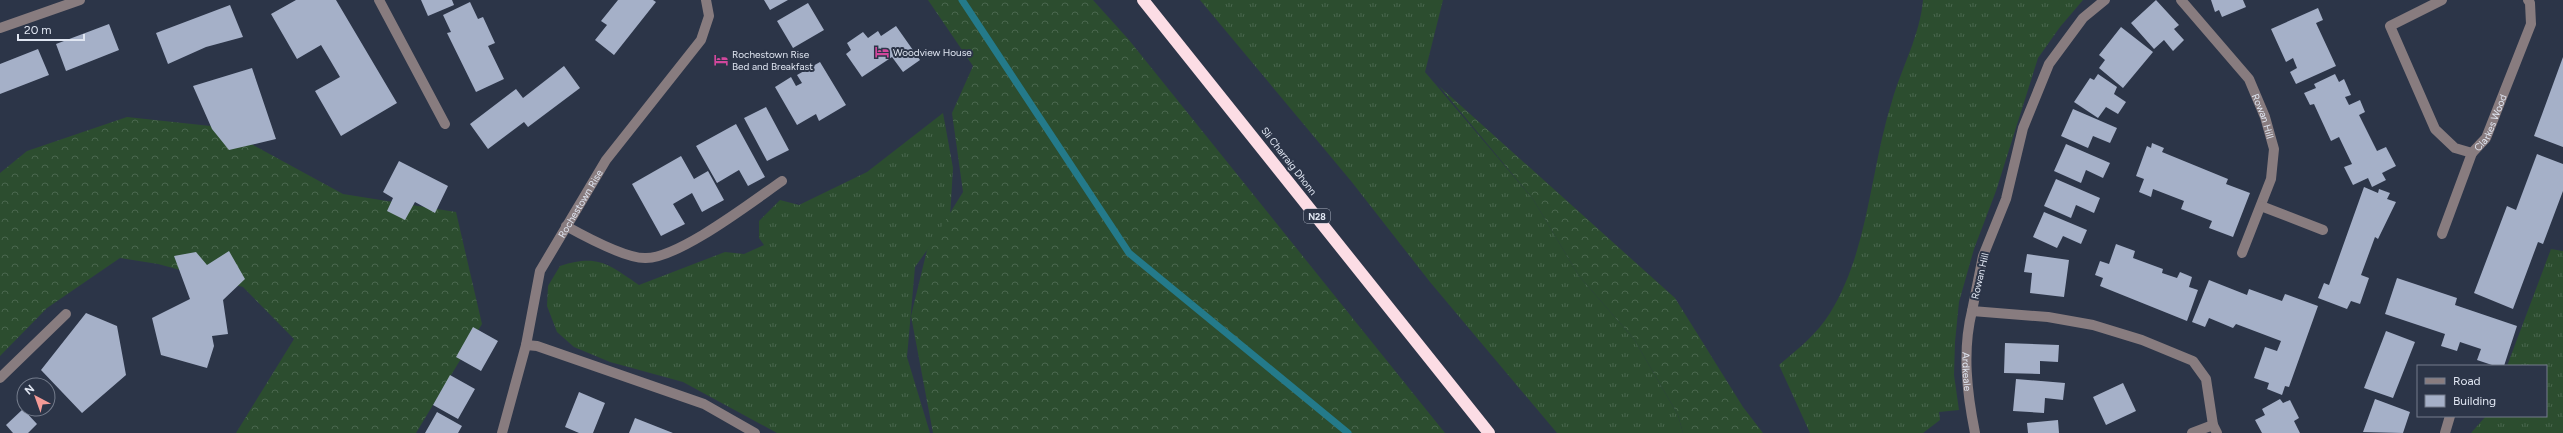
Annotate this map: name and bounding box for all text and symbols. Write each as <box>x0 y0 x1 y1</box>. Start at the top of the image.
scale bar <box>18 16 84 42</box>
text: 20 m <box>24 23 52 37</box>
hotel icon: Woodview House <box>874 44 890 60</box>
place label: Woodview House <box>893 46 972 59</box>
place label: Rochestown Rise Bed and Breakfast <box>732 48 813 73</box>
hotel icon: Rochestown Rise Bed and Breakfast <box>713 52 729 68</box>
street label: Rowan Hill <box>2249 91 2277 140</box>
street label: Clarkes Wood <box>2471 92 2509 154</box>
street label: Sli Charraig Dhonn <box>1258 124 1320 198</box>
street label: Rochestown Rise <box>555 167 606 240</box>
road number: N28 <box>1304 209 1330 223</box>
street label: Rowan Hill <box>1968 252 1992 300</box>
street label: Ardkeale <box>1960 352 1975 392</box>
legend <box>2417 365 2547 417</box>
text: Road <box>2453 374 2481 388</box>
north arrow <box>16 377 56 417</box>
text: N <box>22 382 37 398</box>
text: Building <box>2453 394 2496 408</box>

